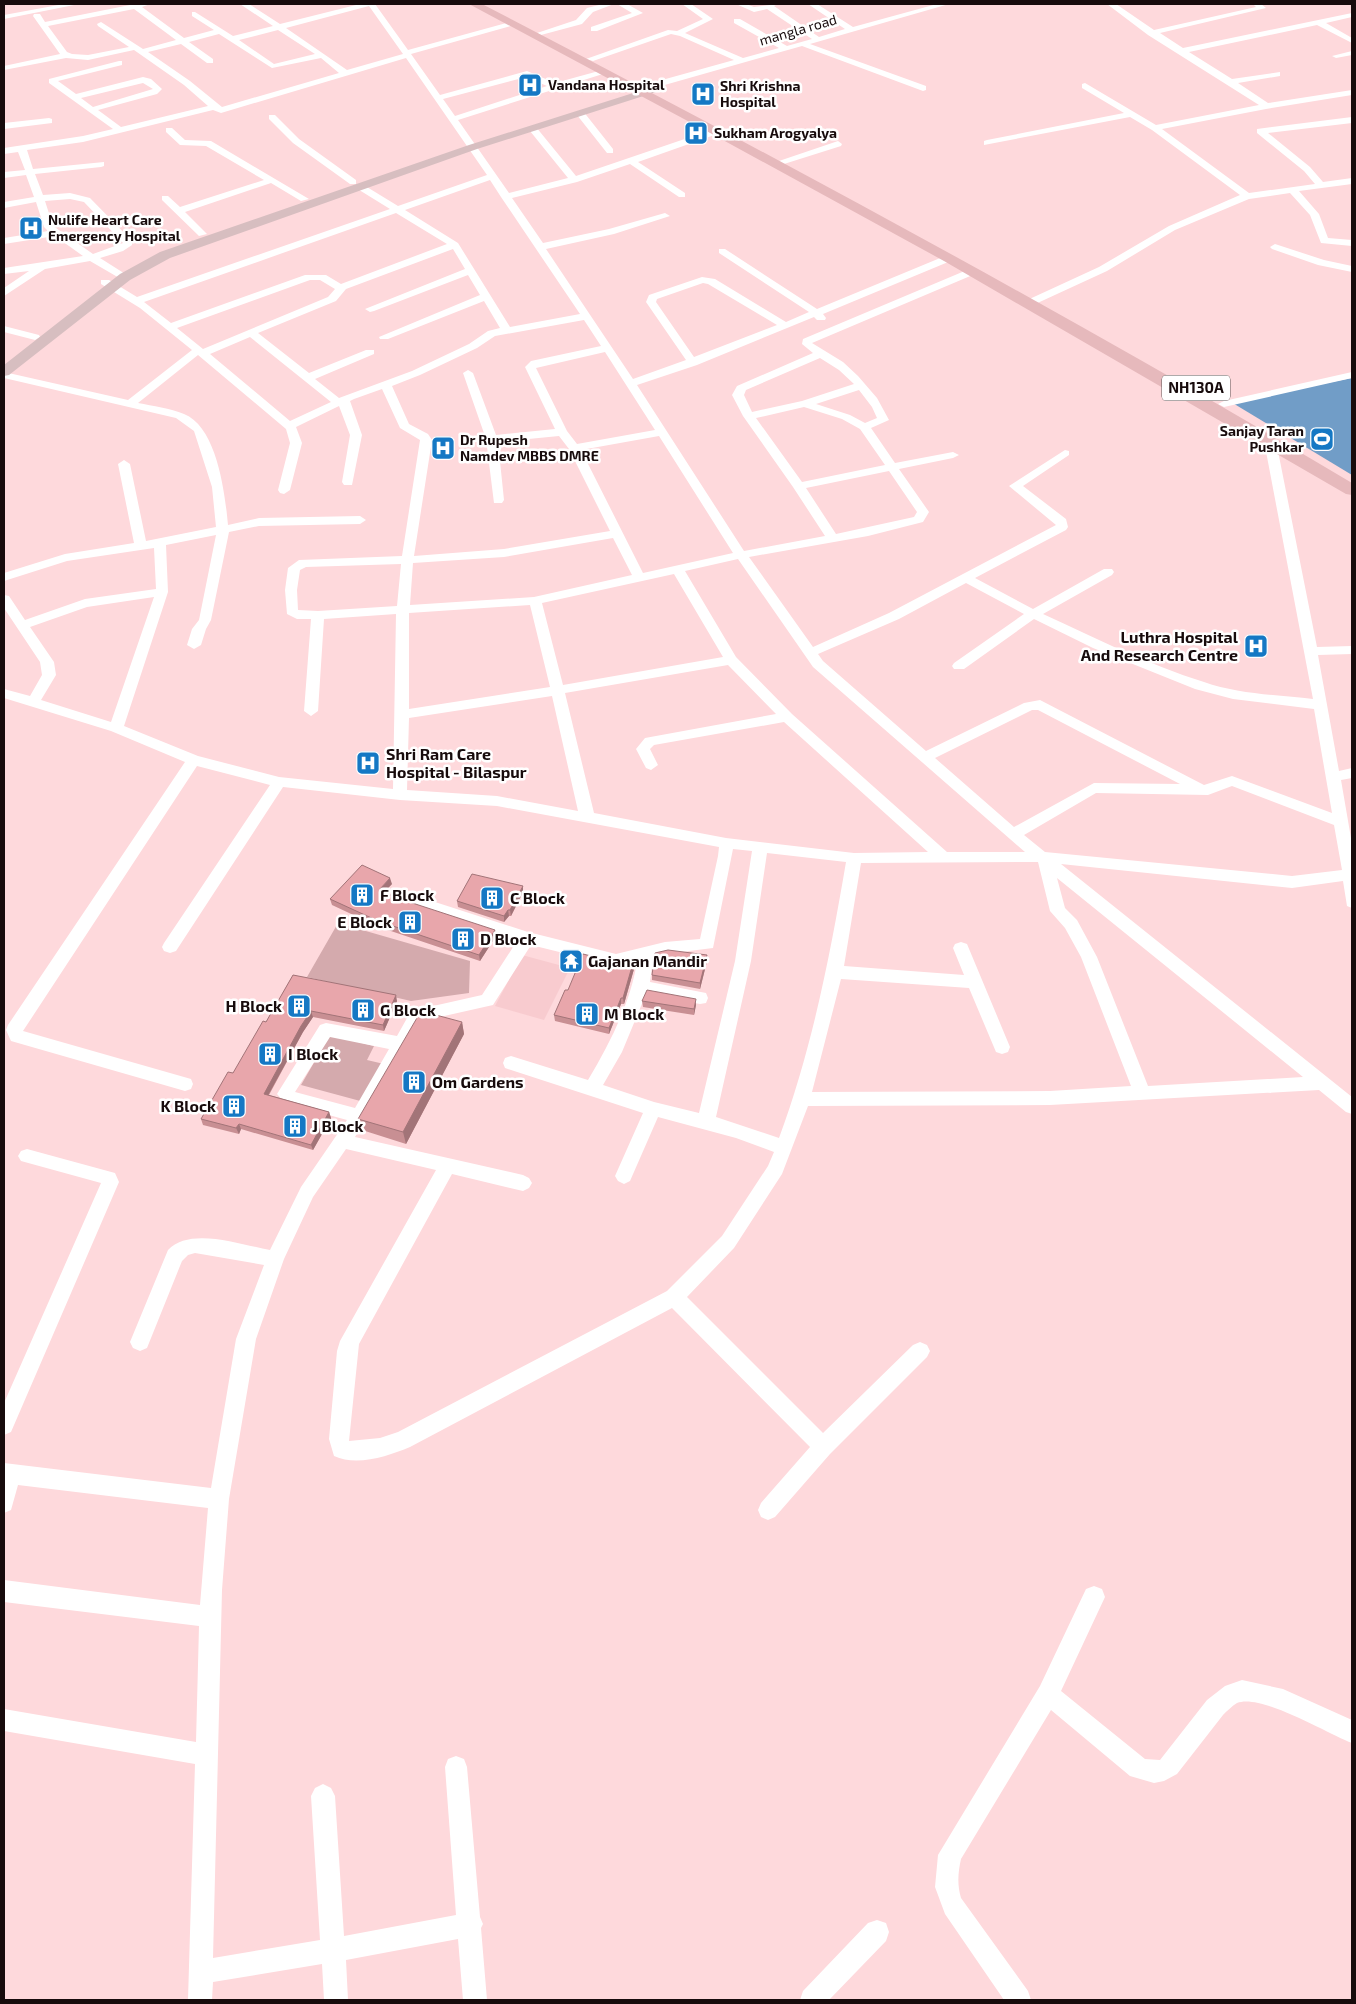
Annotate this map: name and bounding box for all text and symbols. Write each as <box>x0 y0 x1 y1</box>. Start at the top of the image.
street label: mangla road <box>757 10 839 49</box>
hospital icon: Vandana Hospital <box>517 72 543 98</box>
place label: Vandana Hospital <box>548 76 665 93</box>
place label: Shri Krishna Hospital <box>720 77 800 110</box>
hospital icon: Shri Krishna Hospital <box>690 81 716 107</box>
hospital icon: Sukham Arogyalya <box>683 120 709 146</box>
place label: Sukham Arogyalya <box>714 124 837 141</box>
place label: Nulife Heart Care Emergency Hospital <box>48 211 181 244</box>
hospital icon: Nulife Heart Care Emergency Hospital <box>18 215 44 241</box>
road number: NH130A <box>1162 376 1230 400</box>
place label: Sanjay Taran Pushkar <box>1220 422 1304 455</box>
sports icon: Sanjay Taran Pushkar <box>1309 426 1335 452</box>
place label: Dr Rupesh Namdev MBBS DMRE <box>460 431 599 464</box>
hospital icon: Dr Rupesh Namdev MBBS DMRE <box>430 435 456 461</box>
place label: Luthra Hospital And Research Centre <box>1081 627 1239 664</box>
hospital icon: Luthra Hospital And Research Centre <box>1243 633 1269 659</box>
place label: Shri Ram Care Hospital - Bilaspur <box>386 744 527 781</box>
hospital icon: Shri Ram Care Hospital - Bilaspur <box>355 750 381 776</box>
building icon: F Block <box>349 882 375 908</box>
place label: F Block <box>380 885 434 904</box>
building icon: C Block <box>479 885 505 911</box>
place label: C Block <box>510 888 565 907</box>
building icon: E Block <box>397 909 423 935</box>
place label: E Block <box>337 912 392 931</box>
building icon: D Block <box>450 926 476 952</box>
place label: D Block <box>480 929 536 948</box>
temple icon: Gajanan Mandir <box>558 948 584 974</box>
place label: Gajanan Mandir <box>588 951 707 970</box>
building icon: H Block <box>286 993 312 1019</box>
place label: H Block <box>225 996 282 1015</box>
building icon: G Block <box>350 997 376 1023</box>
place label: G Block <box>380 1000 436 1019</box>
building icon: M Block <box>574 1001 600 1027</box>
place label: M Block <box>604 1004 664 1023</box>
building icon: I Block <box>257 1041 283 1067</box>
place label: I Block <box>288 1044 338 1063</box>
building icon: Om Gardens <box>401 1069 427 1095</box>
place label: Om Gardens <box>432 1072 524 1091</box>
building icon: K Block <box>221 1093 247 1119</box>
place label: K Block <box>161 1096 216 1115</box>
building icon: J Block <box>282 1113 308 1139</box>
place label: J Block <box>312 1116 363 1135</box>

